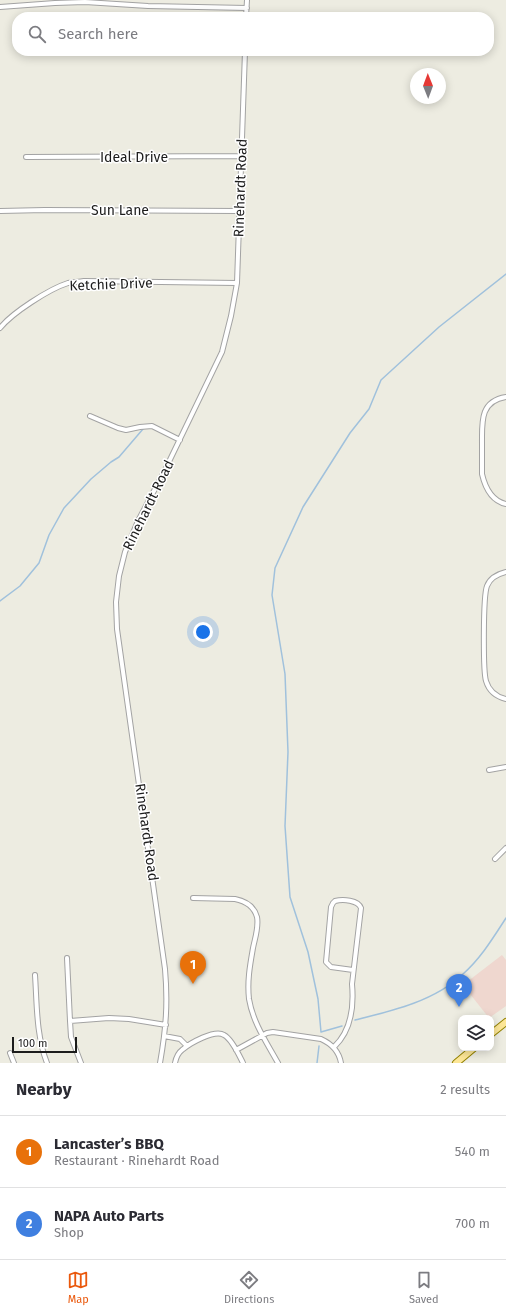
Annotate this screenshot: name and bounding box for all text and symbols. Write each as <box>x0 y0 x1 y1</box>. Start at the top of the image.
search box <box>12 12 494 56</box>
icon: search <box>26 23 48 45</box>
text: Search here <box>58 25 138 43</box>
north arrow <box>410 68 446 104</box>
street label: Rinehardt Road <box>230 139 251 238</box>
street label: Ideal Drive <box>100 149 168 166</box>
street label: Sun Lane <box>91 202 149 219</box>
street label: Ketchie Drive <box>69 275 153 294</box>
street label: Rinehardt Road <box>119 457 178 553</box>
your location <box>193 622 213 642</box>
street label: Rinehardt Road <box>131 782 162 882</box>
pin: 1 <box>180 951 206 984</box>
pin: 2 <box>446 974 472 1007</box>
map controls <box>458 1015 494 1051</box>
button: layers <box>458 1015 494 1051</box>
scale bar <box>12 1035 77 1054</box>
text: 100 m <box>18 1037 47 1050</box>
text: Nearby <box>16 1079 71 1100</box>
text: 2 results <box>440 1082 490 1097</box>
text: Lancaster’s BBQ <box>54 1135 164 1153</box>
text: 1 <box>26 1144 32 1159</box>
text: 540 m <box>455 1144 490 1159</box>
text: Restaurant · Rinehardt Road <box>54 1153 219 1168</box>
text: NAPA Auto Parts <box>54 1207 164 1225</box>
text: 2 <box>26 1216 32 1231</box>
text: 700 m <box>455 1216 490 1231</box>
text: Shop <box>54 1225 84 1240</box>
tab: Map <box>67 1269 89 1306</box>
tab: Directions <box>224 1269 274 1306</box>
tab: Saved <box>409 1269 439 1306</box>

